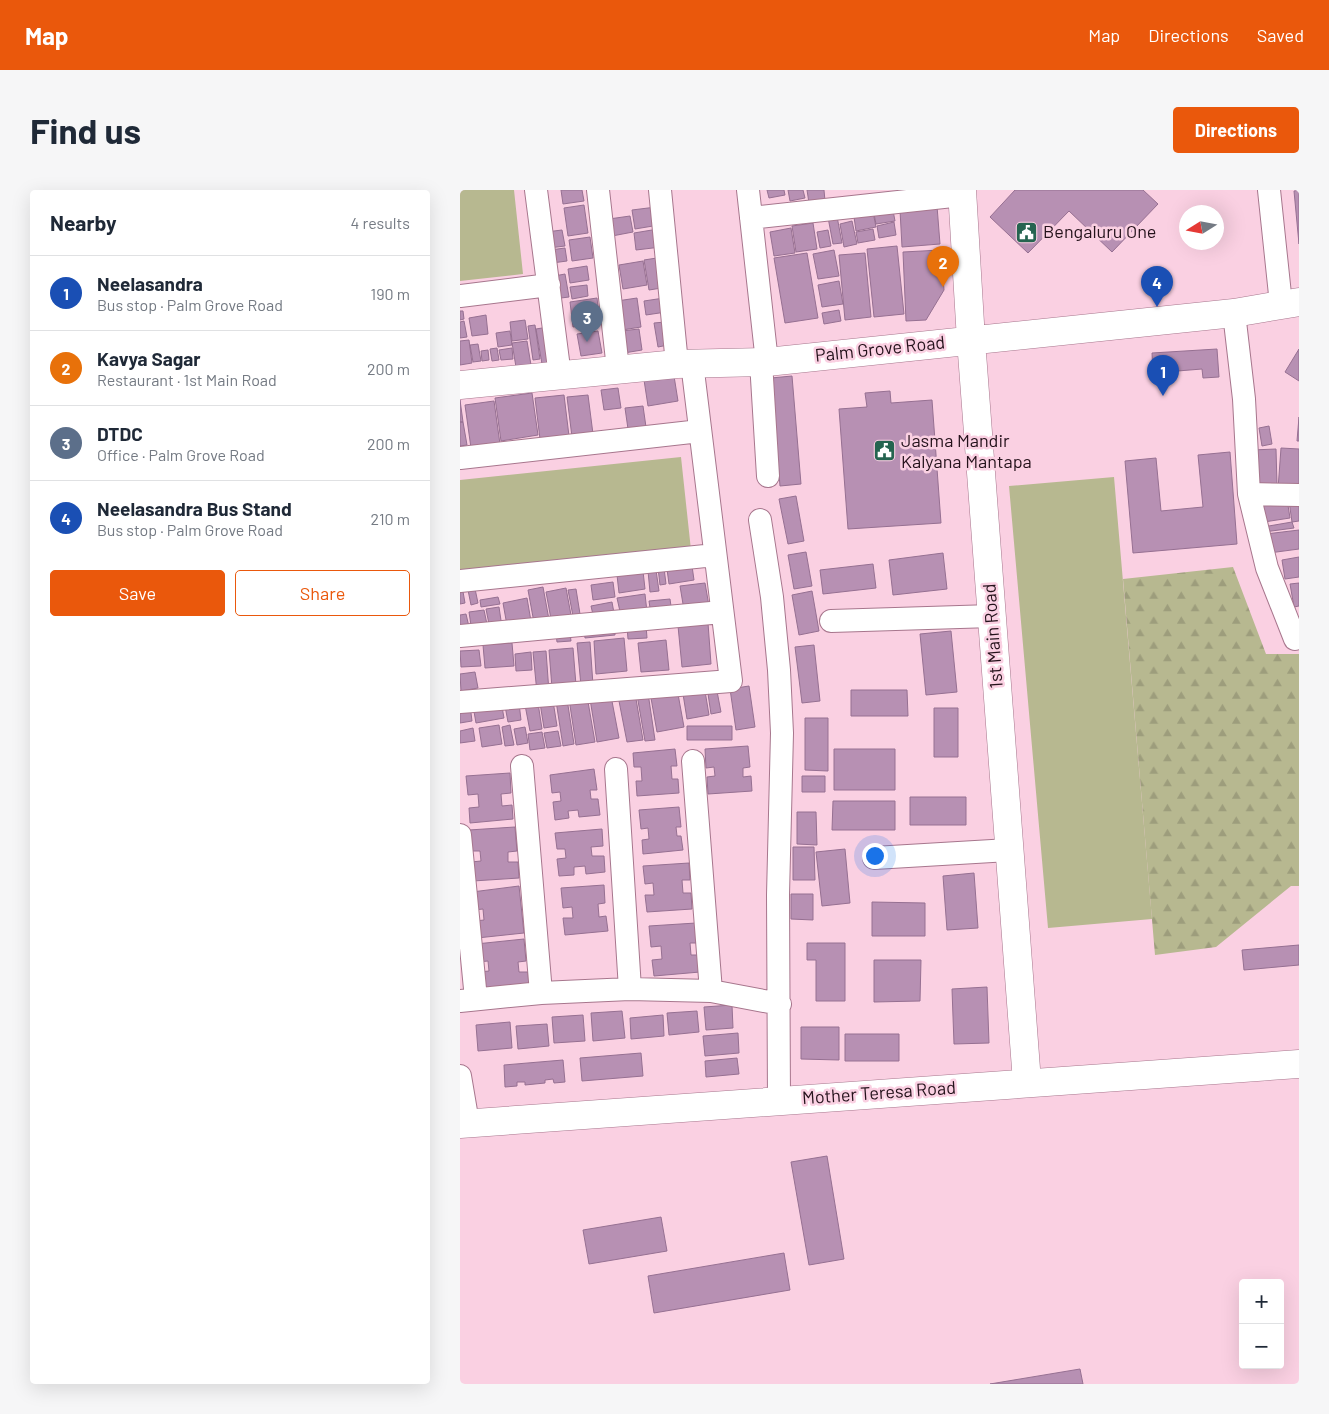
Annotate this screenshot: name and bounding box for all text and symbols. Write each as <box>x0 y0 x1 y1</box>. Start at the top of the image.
text: Map <box>25 21 68 50</box>
text: Map <box>1088 24 1120 46</box>
text: Directions <box>1148 24 1229 46</box>
text: Saved <box>1257 24 1304 46</box>
button: Directions <box>1173 107 1299 153</box>
text: Find us <box>30 109 141 151</box>
north arrow <box>1179 205 1224 250</box>
text: Nearby <box>50 210 116 235</box>
text: 4 results <box>350 213 410 232</box>
public building icon: Bengaluru One <box>1015 220 1039 244</box>
place label: Bengaluru One <box>1043 220 1156 242</box>
pin: 2 <box>927 246 959 287</box>
pin: 4 <box>1141 266 1173 307</box>
text: Neelasandra <box>97 272 203 295</box>
text: 1 <box>63 284 69 303</box>
text: 190 m <box>371 284 410 303</box>
text: Bus stop · Palm Grove Road <box>97 295 283 314</box>
pin: 3 <box>571 301 603 342</box>
street label: Palm Grove Road <box>814 330 946 366</box>
text: Kavya Sagar <box>97 347 201 370</box>
pin: 1 <box>1147 355 1179 396</box>
text: 2 <box>62 359 70 378</box>
text: 200 m <box>367 359 410 378</box>
text: Restaurant · 1st Main Road <box>97 370 277 389</box>
text: DTDC <box>97 422 143 445</box>
place label: Jasma Mandir Kalyana Mantapa <box>901 429 1032 472</box>
text: 3 <box>62 434 70 453</box>
text: 200 m <box>367 434 410 453</box>
public building icon: Jasma Mandir Kalyana Mantapa <box>873 439 897 463</box>
text: Office · Palm Grove Road <box>97 445 265 464</box>
text: Neelasandra Bus Stand <box>97 497 292 520</box>
text: 4 <box>61 509 71 528</box>
text: 210 m <box>371 509 410 528</box>
text: Bus stop · Palm Grove Road <box>97 520 283 539</box>
button: Save <box>50 570 225 616</box>
button: Share <box>235 570 410 616</box>
street label: 1st Main Road <box>977 583 1007 689</box>
your location <box>862 843 888 869</box>
street label: Mother Teresa Road <box>801 1076 957 1108</box>
map controls <box>1239 1279 1284 1369</box>
button: + <box>1239 1279 1284 1324</box>
button: − <box>1239 1324 1284 1369</box>

